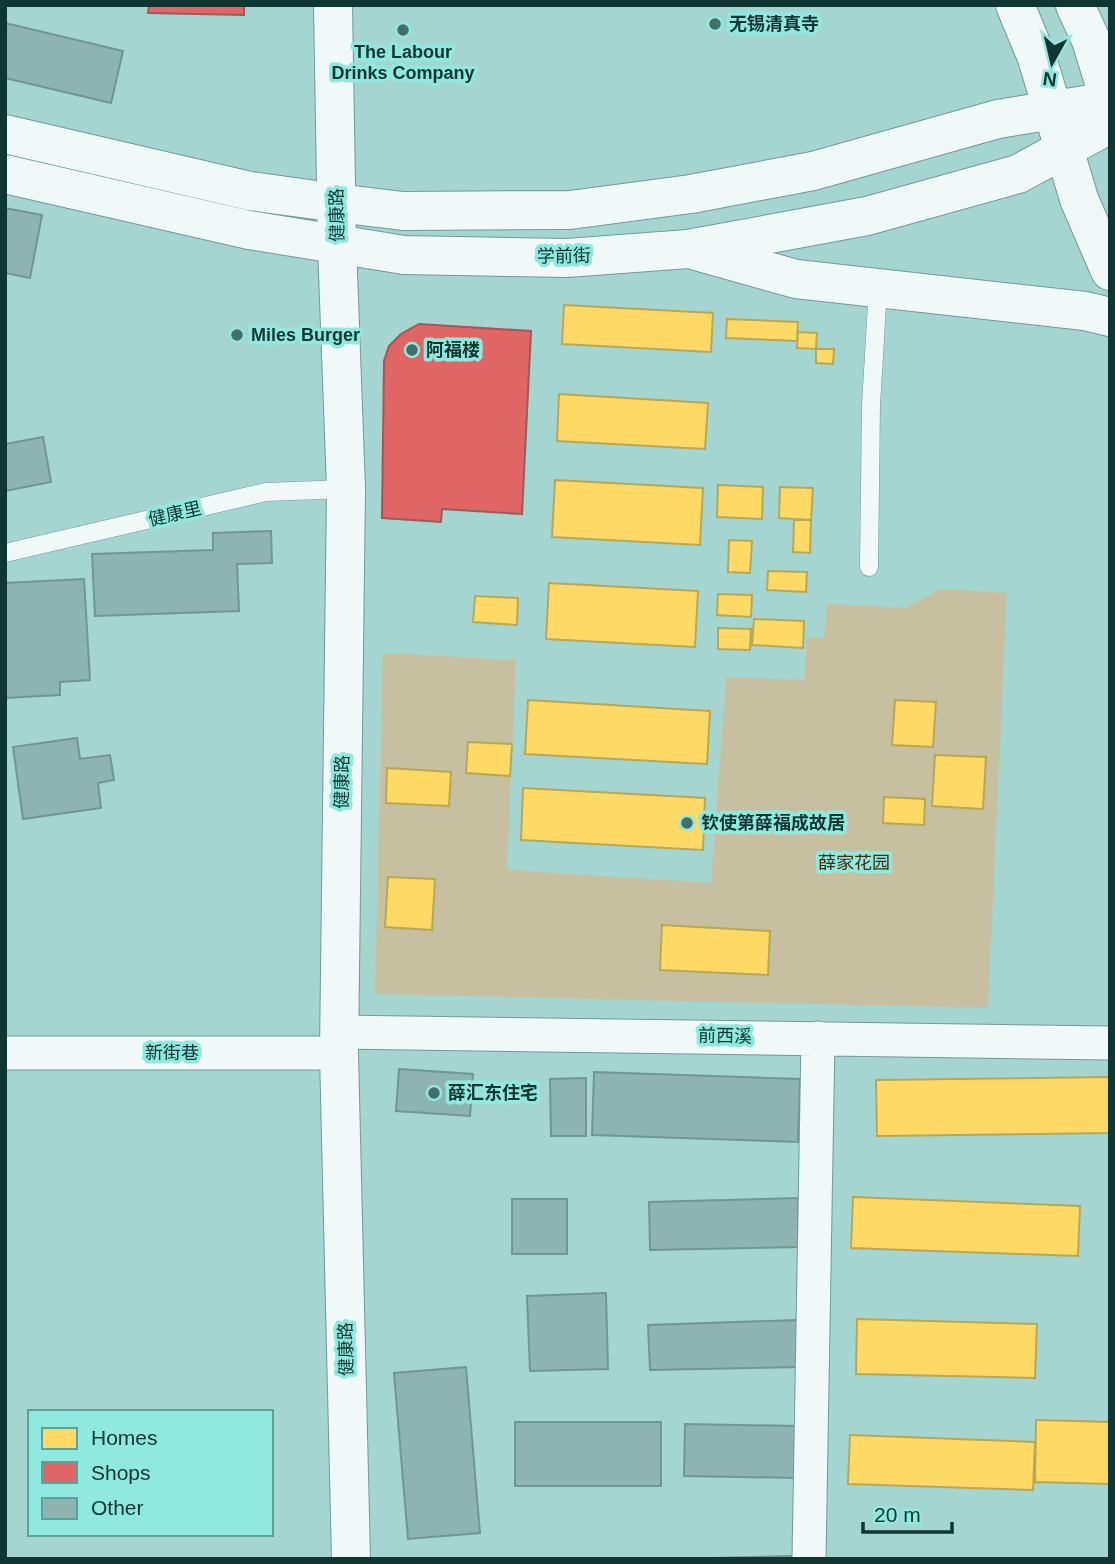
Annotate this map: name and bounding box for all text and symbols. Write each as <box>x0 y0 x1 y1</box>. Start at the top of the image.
place label: 无锡清真寺 <box>729 14 819 34</box>
marker: 无锡清真寺 <box>707 16 723 32</box>
marker: The Labour Drinks Company <box>395 22 411 38</box>
north arrow <box>1017 28 1087 98</box>
place label: The Labour Drinks Company <box>331 42 475 83</box>
text: N <box>1041 68 1058 91</box>
street label: 健康路 <box>327 188 347 242</box>
street label: 学前街 <box>537 246 591 266</box>
place label: Miles Burger <box>251 325 360 345</box>
marker: Miles Burger <box>229 327 245 343</box>
place label: 阿福楼 <box>426 340 480 360</box>
marker: 阿福楼 <box>404 342 420 358</box>
street label: 健康里 <box>146 498 204 530</box>
street label: 健康路 <box>332 755 352 809</box>
place label: 钦使第薛福成故居 <box>701 813 845 833</box>
marker: 钦使第薛福成故居 <box>679 815 695 831</box>
park label: 薛家花园 <box>818 853 890 873</box>
street label: 前西溪 <box>698 1026 752 1046</box>
street label: 新街巷 <box>145 1043 199 1063</box>
place label: 薛汇东住宅 <box>448 1083 538 1103</box>
marker: 薛汇东住宅 <box>426 1085 442 1101</box>
street label: 健康路 <box>336 1322 356 1376</box>
legend <box>28 1410 273 1536</box>
text: Homes <box>91 1426 158 1449</box>
text: Shops <box>91 1461 151 1484</box>
scale bar <box>863 1490 952 1534</box>
text: Other <box>91 1496 144 1519</box>
text: 20 m <box>874 1503 921 1526</box>

